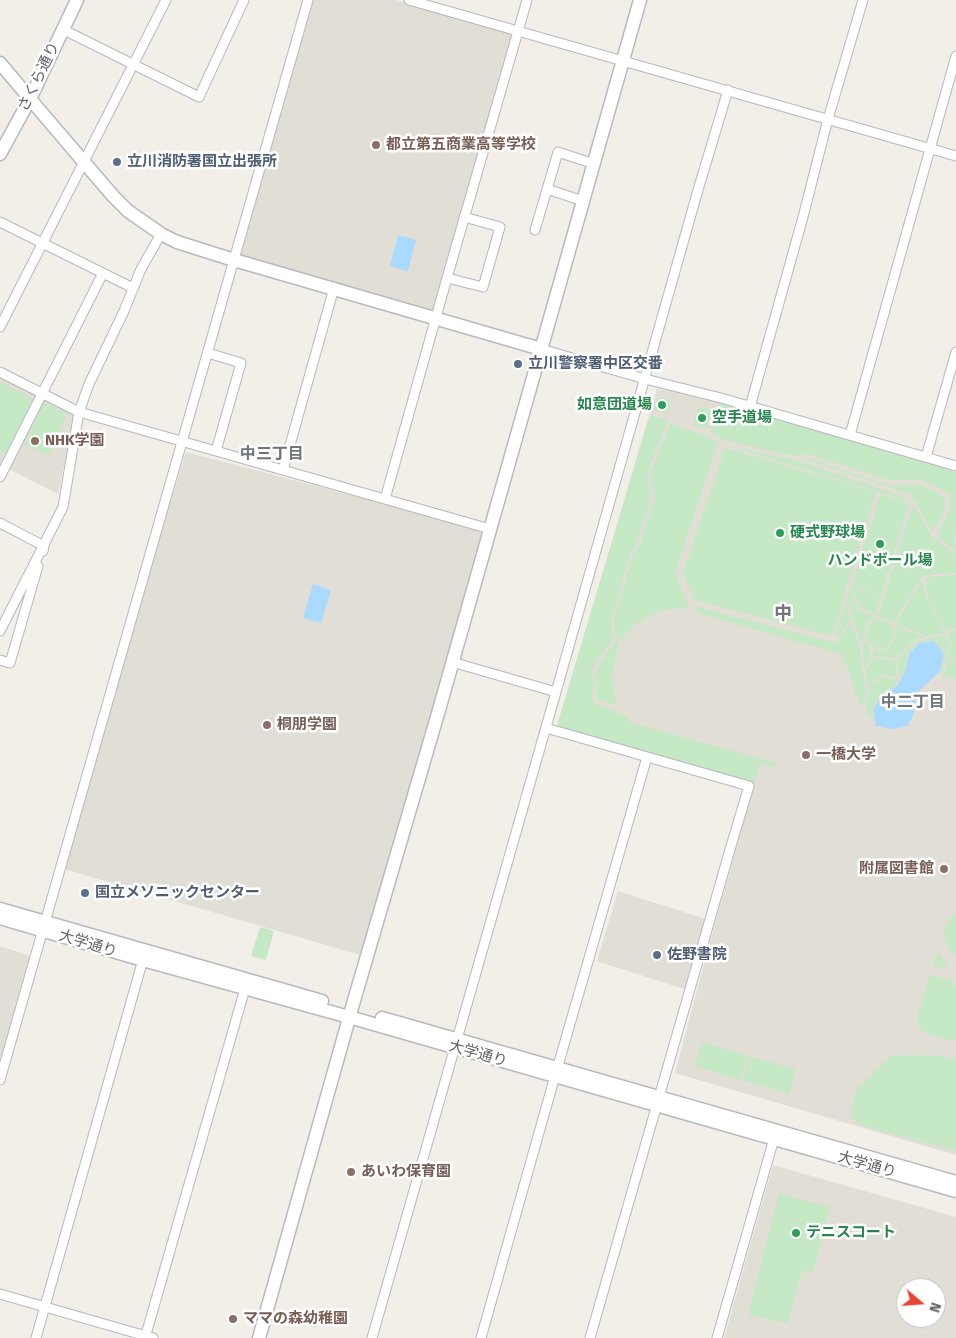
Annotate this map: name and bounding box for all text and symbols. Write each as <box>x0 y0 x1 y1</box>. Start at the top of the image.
street label: さくら通り <box>14 39 64 115</box>
place label: 都立第五商業高等学校 <box>386 136 536 154</box>
marker: 都立第五商業高等学校 <box>370 139 382 151</box>
place label: 立川消防署国立出張所 <box>127 153 277 171</box>
marker: 立川消防署国立出張所 <box>111 156 123 168</box>
place label: 立川警察署中区交番 <box>528 355 663 373</box>
marker: 立川警察署中区交番 <box>512 358 524 370</box>
place label: 如意団道場 <box>577 396 652 414</box>
marker: 如意団道場 <box>656 399 668 411</box>
place label: 空手道場 <box>712 409 772 427</box>
marker: 空手道場 <box>696 412 708 424</box>
place label: NHK学園 <box>45 432 104 450</box>
marker: NHK学園 <box>29 435 41 447</box>
district label: 中三丁目 <box>240 445 304 465</box>
place label: 硬式野球場 <box>790 524 865 542</box>
marker: 硬式野球場 <box>774 527 786 539</box>
marker: ハンドボール場 <box>874 538 886 550</box>
place label: ハンドボール場 <box>828 552 932 570</box>
district label: 中 <box>774 603 792 625</box>
district label: 中二丁目 <box>881 693 945 713</box>
place label: 桐朋学園 <box>277 716 337 734</box>
marker: 桐朋学園 <box>261 719 273 731</box>
place label: 一橋大学 <box>816 746 876 764</box>
marker: 一橋大学 <box>800 749 812 761</box>
place label: 附属図書館 <box>859 860 934 878</box>
marker: 附属図書館 <box>938 863 950 875</box>
place label: 国立メソニックセンター <box>95 884 260 902</box>
marker: 国立メソニックセンター <box>79 887 91 899</box>
street label: 大学通り <box>57 927 119 961</box>
place label: 佐野書院 <box>667 946 727 964</box>
marker: 佐野書院 <box>651 949 663 961</box>
street label: 大学通り <box>447 1037 509 1071</box>
street label: 大学通り <box>836 1148 898 1182</box>
place label: あいわ保育園 <box>361 1163 451 1181</box>
marker: あいわ保育園 <box>345 1166 357 1178</box>
place label: テニスコート <box>806 1224 896 1242</box>
marker: テニスコート <box>790 1227 802 1239</box>
north arrow <box>896 1278 946 1328</box>
text: N <box>925 1300 944 1315</box>
place label: ママの森幼稚園 <box>243 1310 348 1328</box>
marker: ママの森幼稚園 <box>227 1313 239 1325</box>

